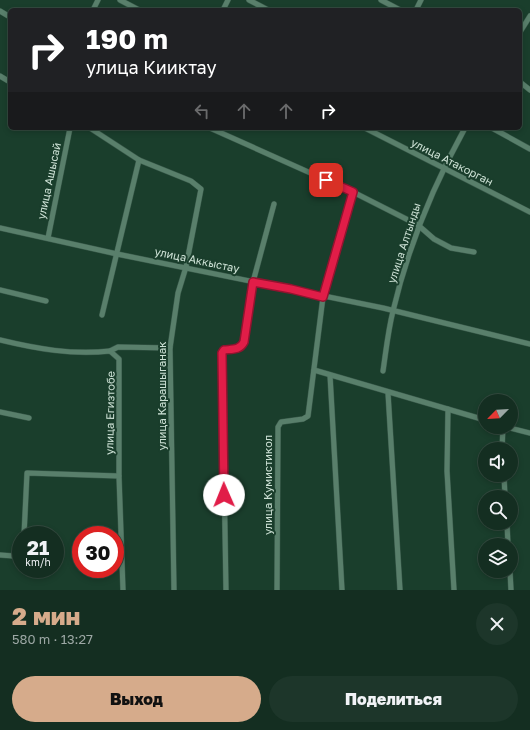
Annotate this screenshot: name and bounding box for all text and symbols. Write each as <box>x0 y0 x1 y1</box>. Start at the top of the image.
text: 190 m <box>86 22 168 55</box>
icon: right <box>20 24 72 76</box>
text: улица Кииктау <box>86 56 217 78</box>
icon: left <box>191 100 213 122</box>
icon: ahead <box>233 100 255 122</box>
icon: ahead <box>275 100 297 122</box>
icon: right <box>317 100 339 122</box>
street label: улица Атакорган <box>409 135 495 188</box>
street label: улица Ашысай <box>34 141 63 221</box>
pin <box>309 163 343 197</box>
icon: arrive <box>315 169 337 191</box>
street label: улица Алтынды <box>384 201 423 285</box>
street label: улица Аккыстау <box>154 244 241 275</box>
street label: улица Карашыганак <box>155 341 168 451</box>
street label: улица Егизтобе <box>102 371 117 455</box>
north arrow <box>478 394 518 434</box>
map controls <box>478 394 518 578</box>
street label: улица Кумистикол <box>261 435 274 535</box>
button: sound <box>478 442 518 482</box>
position arrow <box>203 474 245 516</box>
button: search <box>478 490 518 530</box>
speed limit sign: 30 <box>72 526 124 578</box>
text: 21 <box>27 535 49 559</box>
button: layers <box>478 538 518 578</box>
text: km/h <box>25 556 51 568</box>
text: 2 мин <box>12 601 80 630</box>
button: close <box>476 603 518 645</box>
text: 580 m · 13:27 <box>12 631 93 647</box>
button: Выход <box>12 676 261 722</box>
button: Поделиться <box>269 676 518 722</box>

